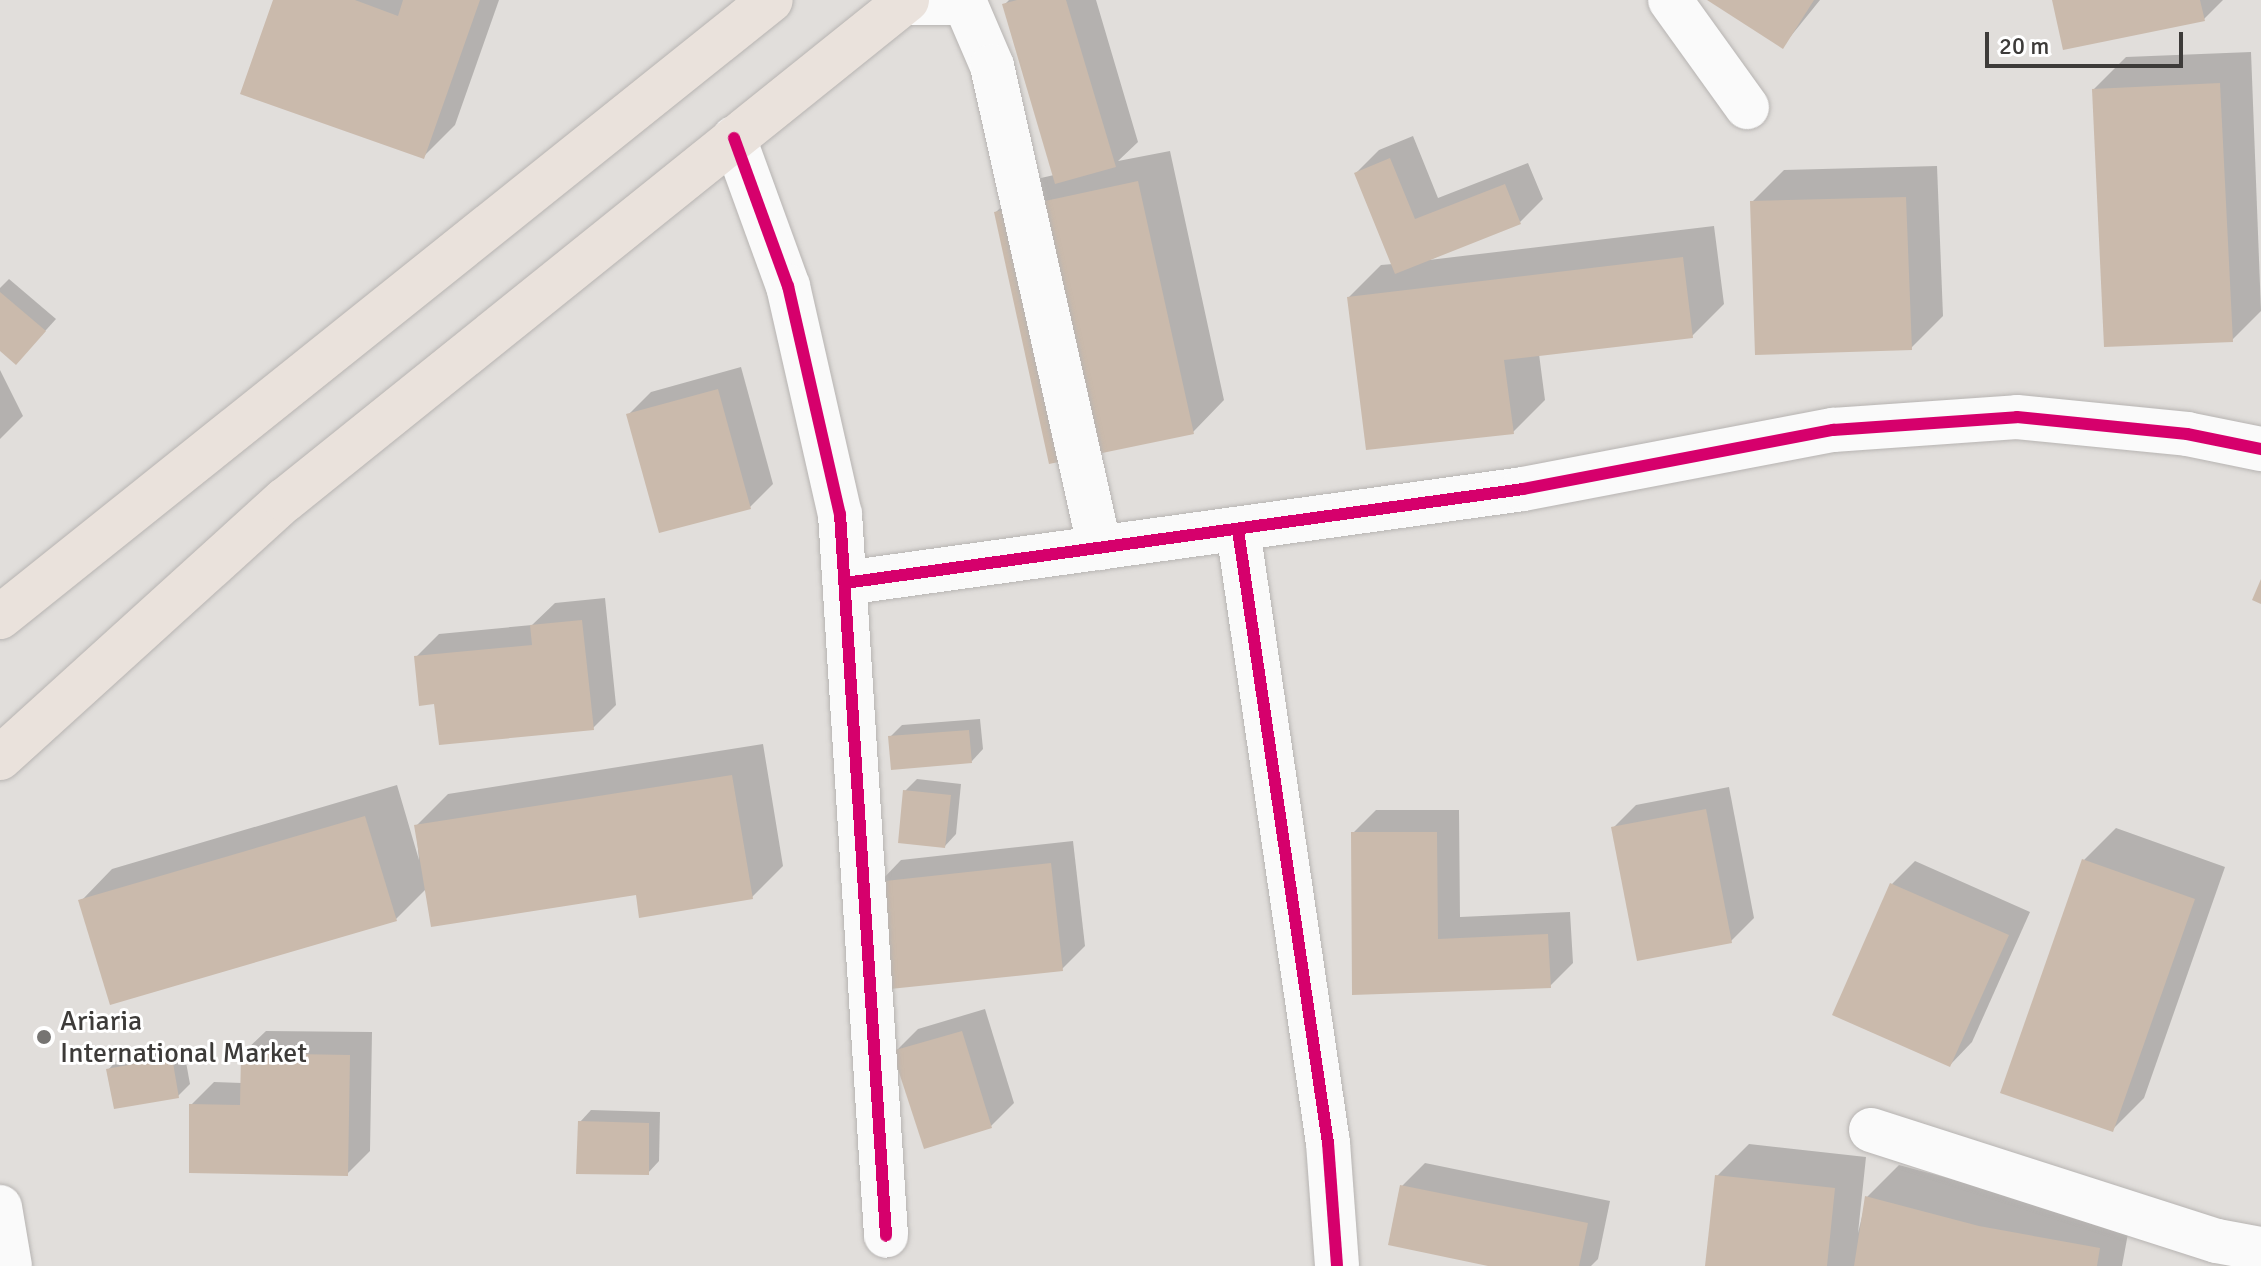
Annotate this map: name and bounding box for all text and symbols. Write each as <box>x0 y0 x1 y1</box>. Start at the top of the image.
scale bar <box>1989 16 2187 66</box>
text: 20 m <box>1999 31 2049 61</box>
place label: Ariaria International Market <box>60 1004 307 1070</box>
marker: Ariaria International Market <box>35 1028 53 1046</box>

